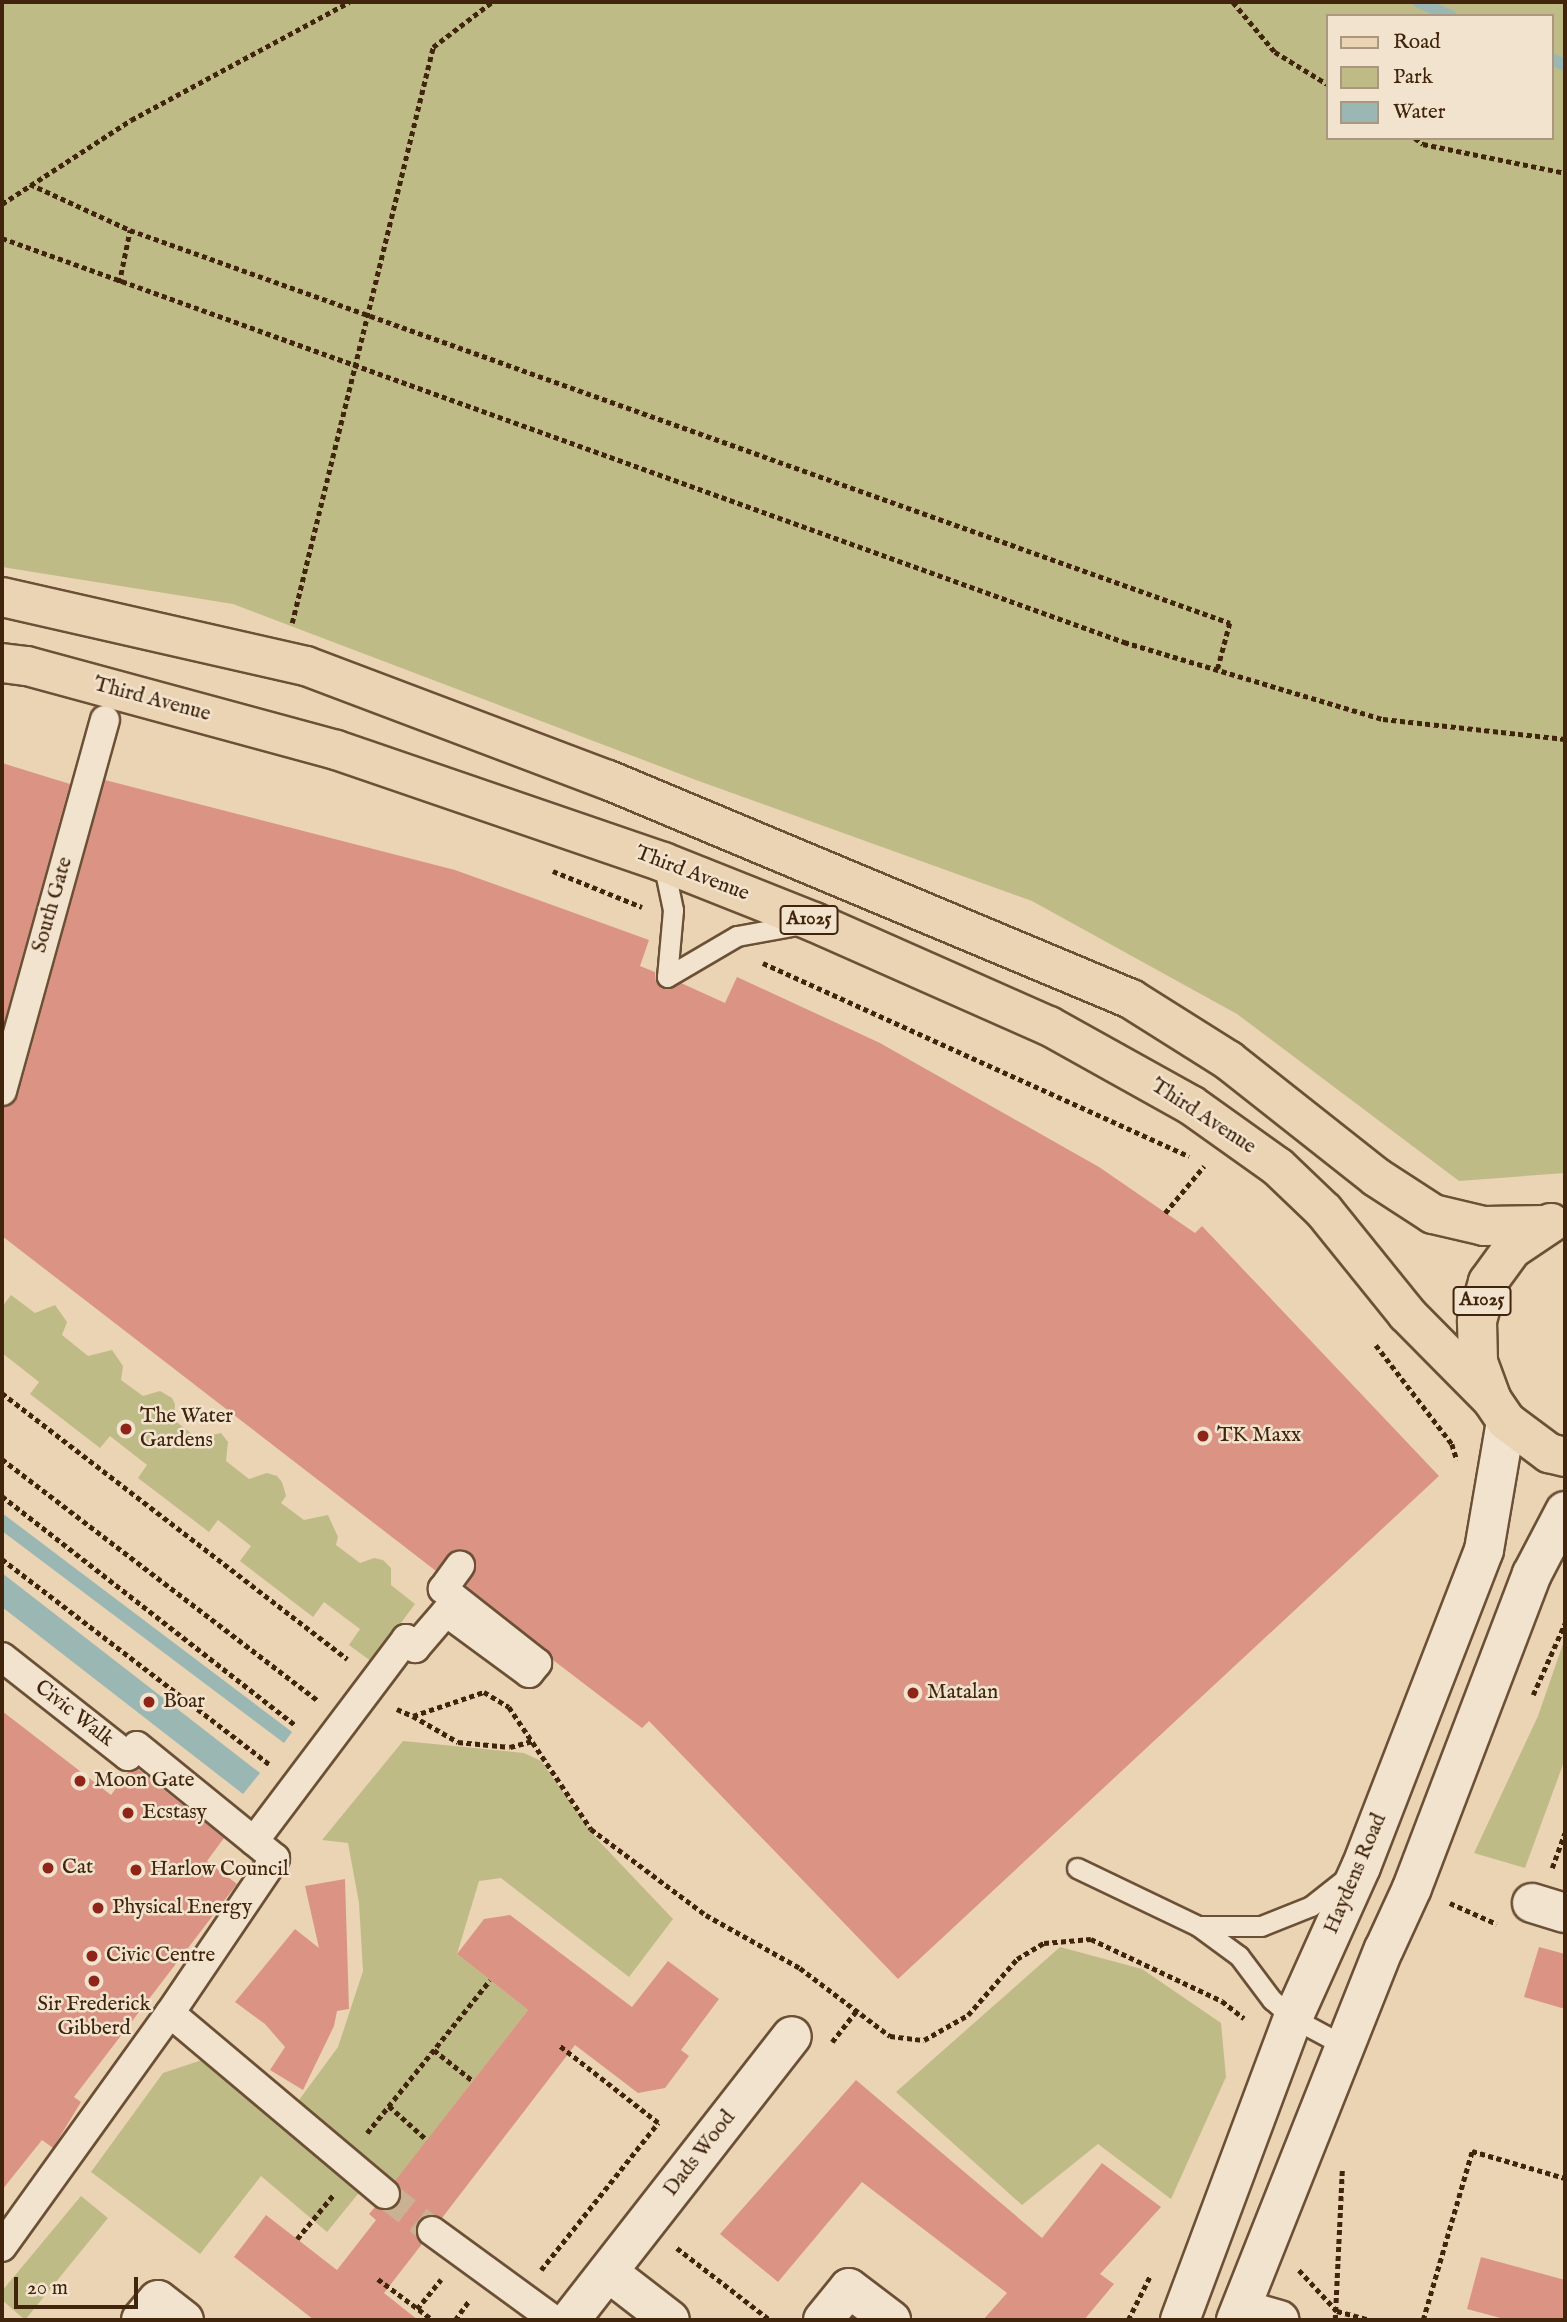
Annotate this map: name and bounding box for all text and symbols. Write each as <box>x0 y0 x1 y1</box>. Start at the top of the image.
legend <box>1326 14 1553 140</box>
text: Road <box>1393 29 1440 56</box>
text: Park <box>1393 64 1433 91</box>
text: Water <box>1393 99 1445 126</box>
street label: Third Avenue <box>91 672 213 728</box>
street label: Third Avenue <box>632 841 752 907</box>
street label: South Gate <box>27 854 79 956</box>
road number: A1025 <box>779 904 839 936</box>
street label: Third Avenue <box>1146 1074 1260 1160</box>
road number: A1025 <box>1452 1286 1512 1316</box>
place label: The Water Gardens <box>140 1404 233 1454</box>
marker: The Water Gardens <box>118 1421 134 1437</box>
place label: TK Maxx <box>1217 1423 1301 1449</box>
marker: TK Maxx <box>1195 1428 1211 1444</box>
street label: Civic Walk <box>29 1675 119 1753</box>
place label: Matalan <box>927 1680 998 1706</box>
marker: Matalan <box>905 1685 921 1701</box>
place label: Boar <box>163 1689 205 1715</box>
marker: Boar <box>141 1694 157 1710</box>
place label: Moon Gate <box>94 1768 194 1794</box>
marker: Moon Gate <box>72 1773 88 1789</box>
place label: Ecstasy <box>142 1800 207 1826</box>
marker: Ecstasy <box>120 1805 136 1821</box>
street label: Haydens Road <box>1319 1810 1393 1938</box>
place label: Cat <box>62 1855 93 1881</box>
place label: Harlow Council <box>150 1857 289 1883</box>
marker: Cat <box>40 1860 56 1876</box>
marker: Harlow Council <box>128 1862 144 1878</box>
place label: Physical Energy <box>112 1895 252 1921</box>
marker: Physical Energy <box>90 1900 106 1916</box>
place label: Civic Centre <box>106 1943 215 1969</box>
marker: Civic Centre <box>84 1948 100 1964</box>
marker: Sir Frederick Gibberd <box>86 1973 102 1989</box>
place label: Sir Frederick Gibberd <box>37 1992 151 2042</box>
street label: Dads Wood <box>659 2106 741 2202</box>
scale bar <box>18 2262 142 2306</box>
text: 20 m <box>27 2275 68 2302</box>

